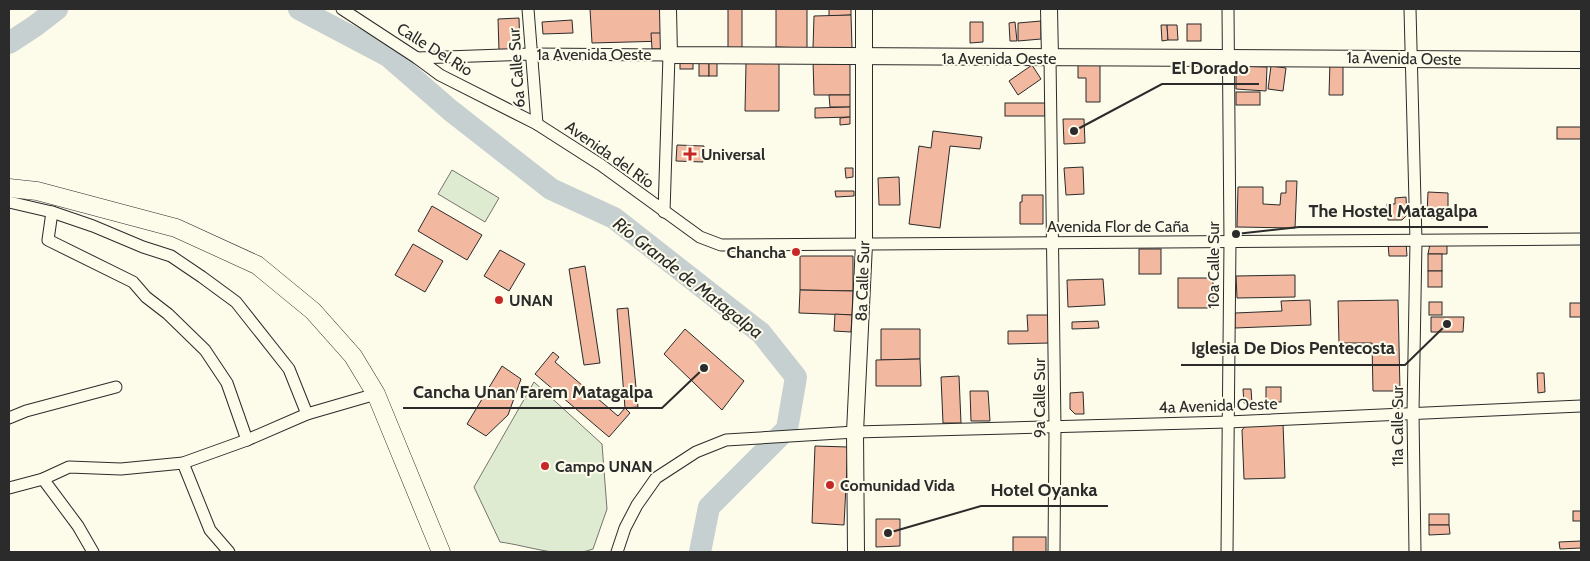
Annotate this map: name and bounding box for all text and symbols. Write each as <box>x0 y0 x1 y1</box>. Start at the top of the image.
street label: Calle Del Rio <box>393 19 476 80</box>
street label: 6a Calle Sur <box>504 27 529 108</box>
street label: 1a Avenida Oeste <box>537 45 651 64</box>
street label: 1a Avenida Oeste <box>1346 48 1462 69</box>
street label: 1a Avenida Oeste <box>942 49 1056 68</box>
callout: El Dorado <box>1162 51 1259 84</box>
text: El Dorado <box>1171 57 1249 79</box>
street label: Avenida del Río <box>562 117 658 192</box>
place label: Universal <box>701 145 765 164</box>
marker: Universal <box>683 147 697 161</box>
callout: The Hostel Matagalpa <box>1299 194 1488 227</box>
text: The Hostel Matagalpa <box>1309 200 1478 222</box>
water label: Río Grande de Matagalpa <box>609 213 767 343</box>
street label: Avenida Flor de Caña <box>1047 217 1189 236</box>
street label: 10a Calle Sur <box>1204 220 1223 309</box>
street label: 8a Calle Sur <box>852 240 873 322</box>
place label: Chancha <box>727 243 786 262</box>
marker: Chancha <box>790 246 802 258</box>
place label: UNAN <box>509 291 553 310</box>
marker: UNAN <box>493 294 505 306</box>
callout: Iglesia De Dios Pentecosta <box>1181 332 1405 365</box>
text: Iglesia De Dios Pentecosta <box>1191 337 1395 359</box>
street label: 9a Calle Sur <box>1030 357 1049 438</box>
callout: Cancha Unan Farem Matagalpa <box>403 375 662 408</box>
text: Cancha Unan Farem Matagalpa <box>413 381 653 403</box>
street label: 11a Calle Sur <box>1388 384 1407 467</box>
street label: 4a Avenida Oeste <box>1158 394 1278 417</box>
place label: Campo UNAN <box>555 457 653 476</box>
marker: Campo UNAN <box>539 460 551 472</box>
callout: Hotel Oyanka <box>981 473 1108 506</box>
place label: Comunidad Vida <box>840 476 955 495</box>
marker: Comunidad Vida <box>824 479 836 491</box>
text: Hotel Oyanka <box>990 479 1098 501</box>

